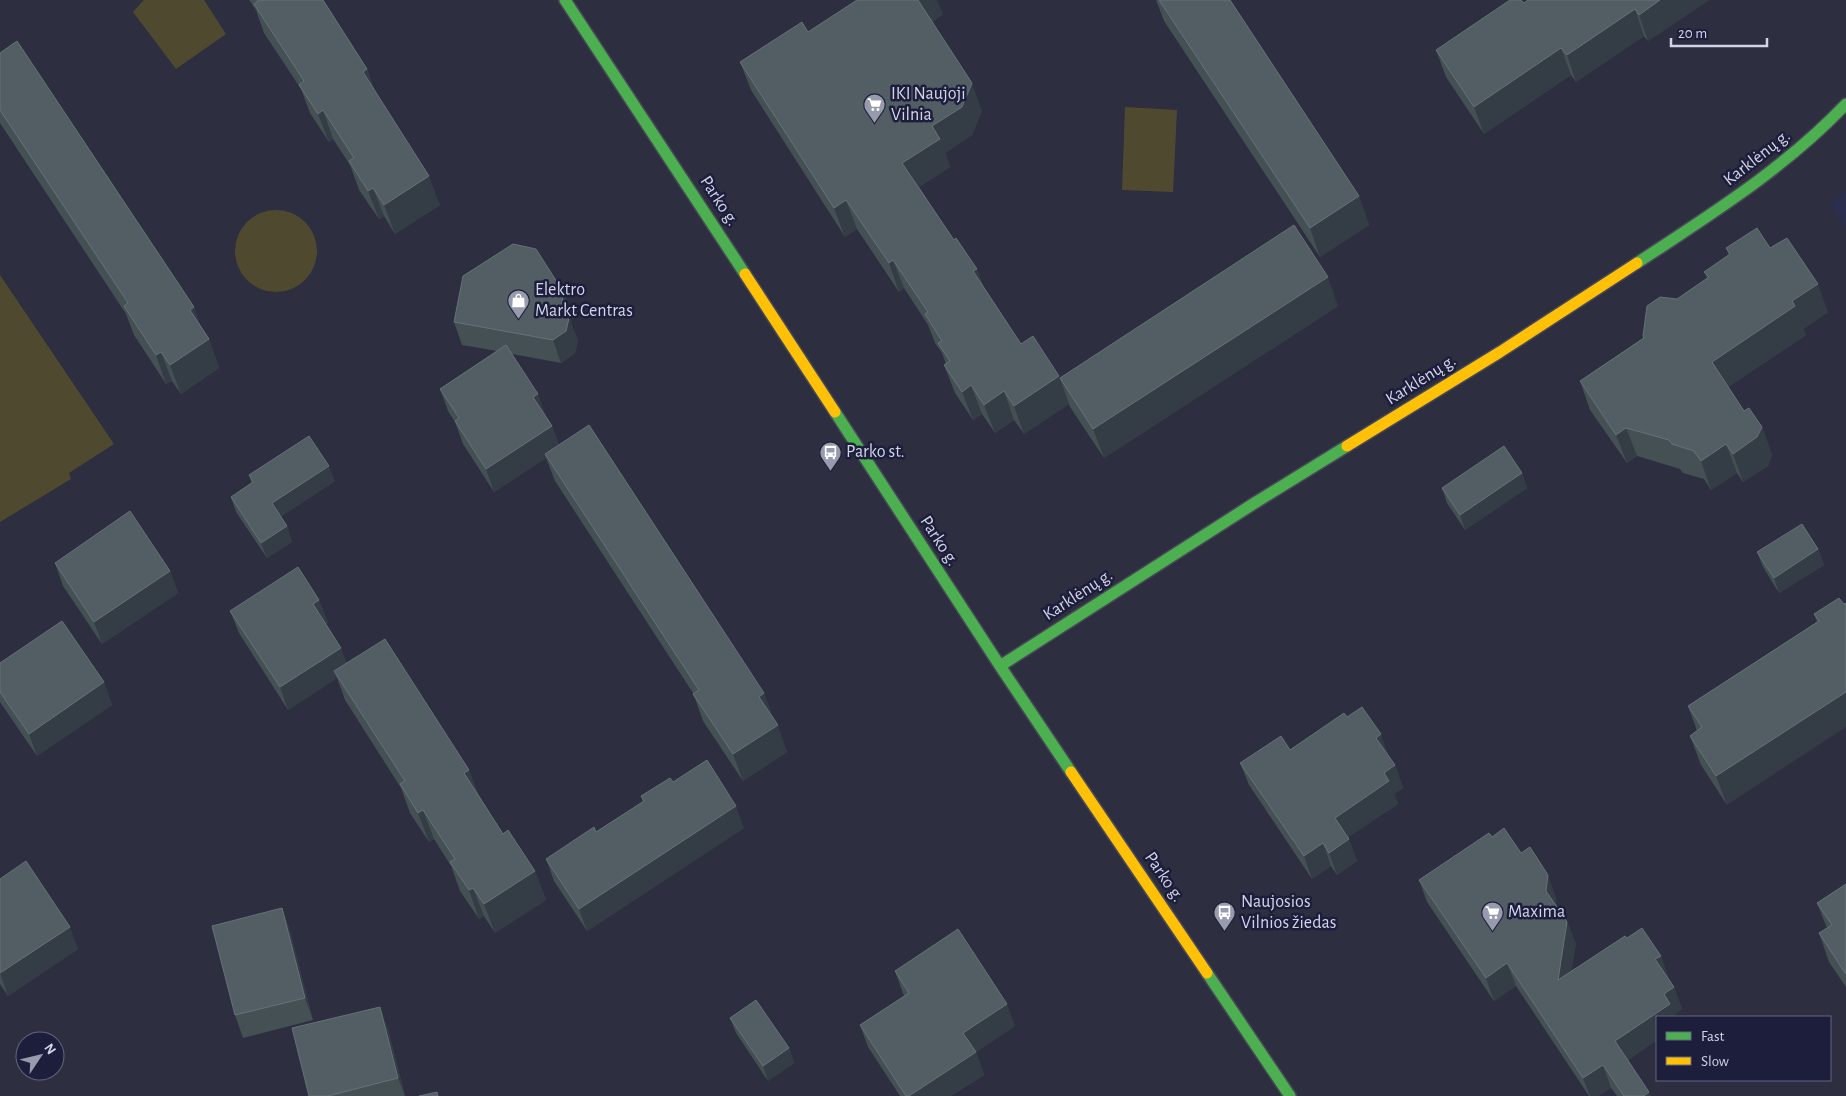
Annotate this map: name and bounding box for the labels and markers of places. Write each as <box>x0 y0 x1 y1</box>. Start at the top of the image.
place label: IKI Naujoji Vilnia <box>891 85 966 124</box>
supermarket icon: IKI Naujoji Vilnia <box>863 92 887 123</box>
place label: Elektro Markt Centras <box>535 281 633 320</box>
shop icon: Elektro Markt Centras <box>507 288 531 319</box>
bus stop icon: Parko st. <box>818 440 842 471</box>
place label: Parko st. <box>846 443 905 461</box>
place label: Naujosios Vilnios žiedas <box>1241 893 1336 932</box>
bus stop icon: Naujosios Vilnios žiedas <box>1213 900 1237 931</box>
supermarket icon: Maxima <box>1480 900 1504 931</box>
place label: Maxima <box>1508 903 1565 921</box>

